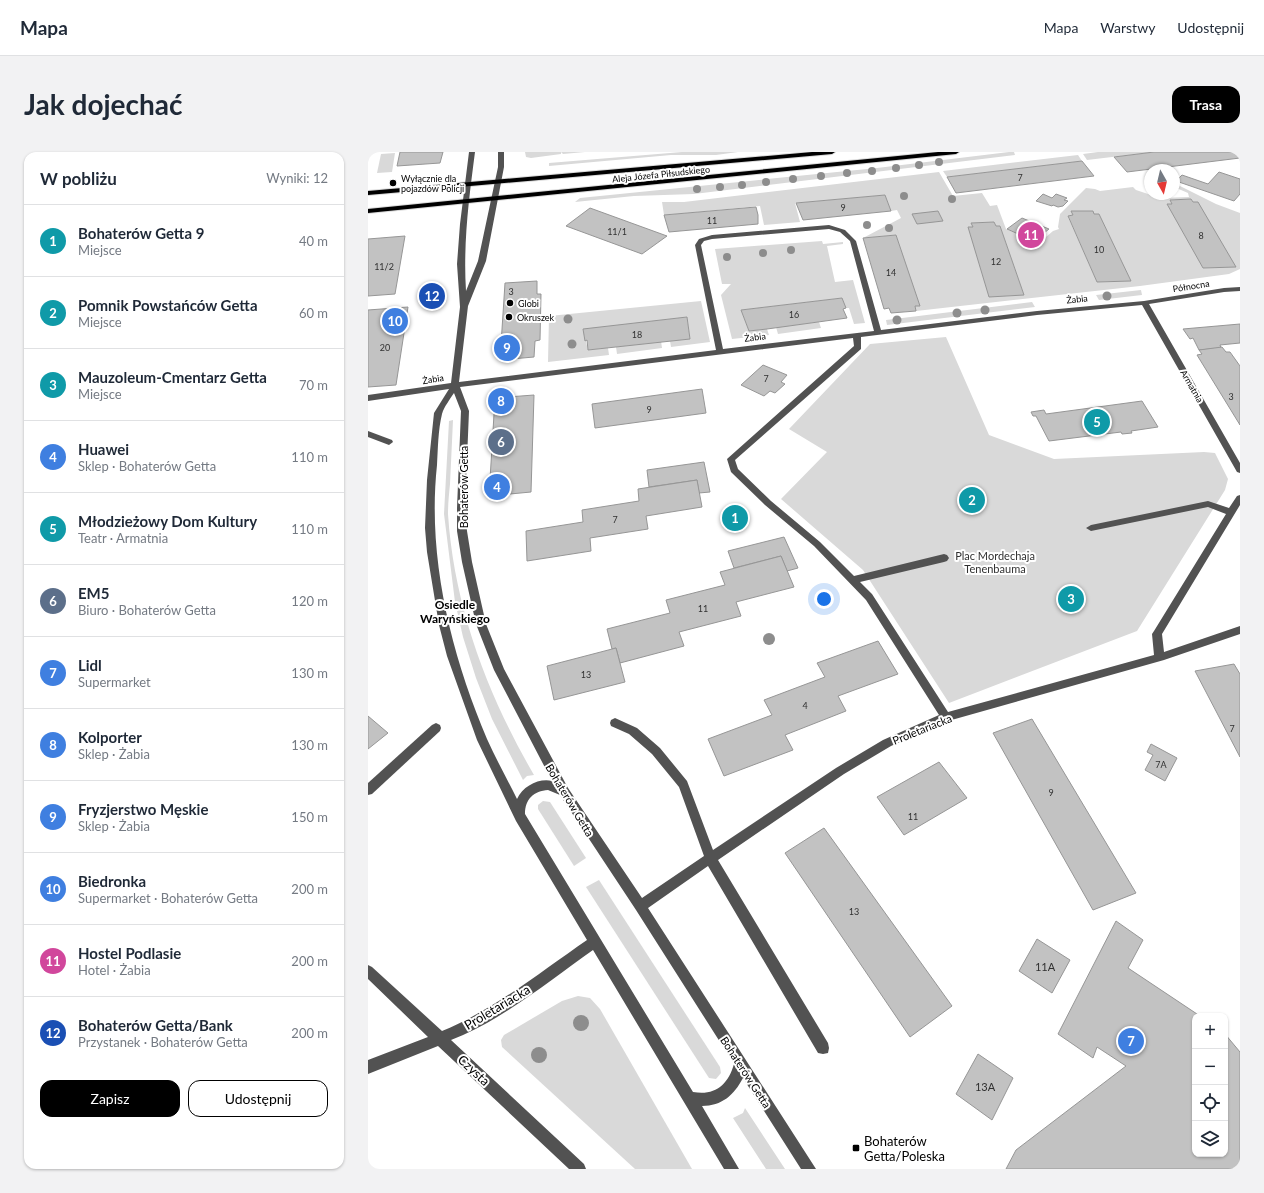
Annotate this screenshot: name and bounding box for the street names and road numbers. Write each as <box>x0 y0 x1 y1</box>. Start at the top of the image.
street label: Aleja Józefa Piłsudskiego <box>612 163 710 185</box>
street label: Północna <box>1172 278 1210 294</box>
street label: Żabia <box>1066 292 1088 306</box>
street label: Żabia <box>744 330 766 344</box>
street label: Armatnia <box>1178 368 1206 404</box>
street label: Żabia <box>421 372 445 386</box>
street label: Bohaterów Getta <box>457 446 470 528</box>
street label: Proletariacka <box>890 711 954 747</box>
street label: Bohaterów Getta <box>543 761 597 839</box>
street label: Proletariacka <box>461 981 533 1033</box>
street label: Bohaterów Getta <box>718 1034 774 1110</box>
street label: Czysta <box>455 1051 493 1089</box>

